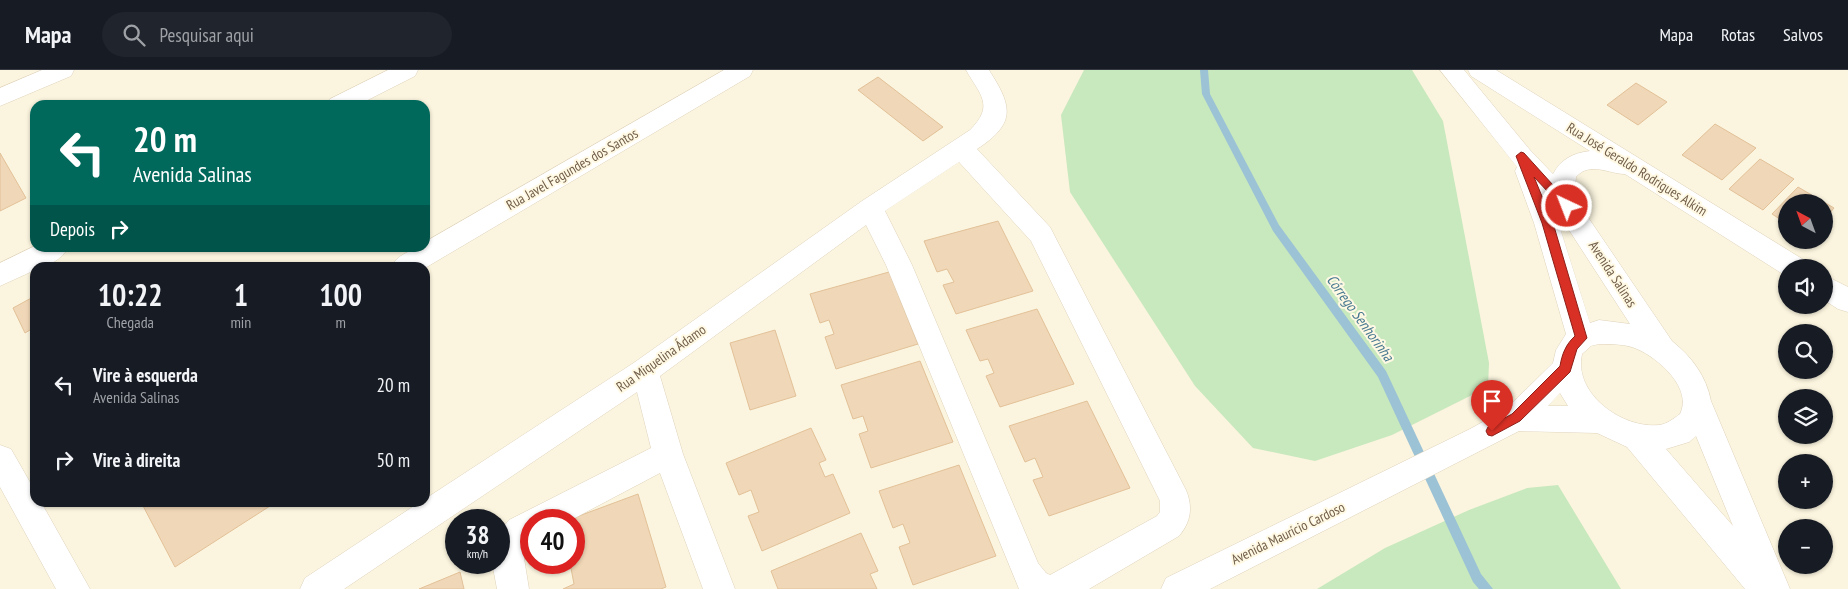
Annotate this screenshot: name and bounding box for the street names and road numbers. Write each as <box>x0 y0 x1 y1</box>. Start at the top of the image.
street label: Rua José Geraldo Rodrigues Alkim <box>1563 118 1711 220</box>
street label: Rua Javel Fagundes dos Santos <box>503 124 641 214</box>
street label: Avenida Salinas <box>1585 237 1641 311</box>
street label: Rua Miquelina Ádamo <box>613 320 709 396</box>
street label: Avenida Maurício Cardoso <box>1228 498 1348 568</box>

